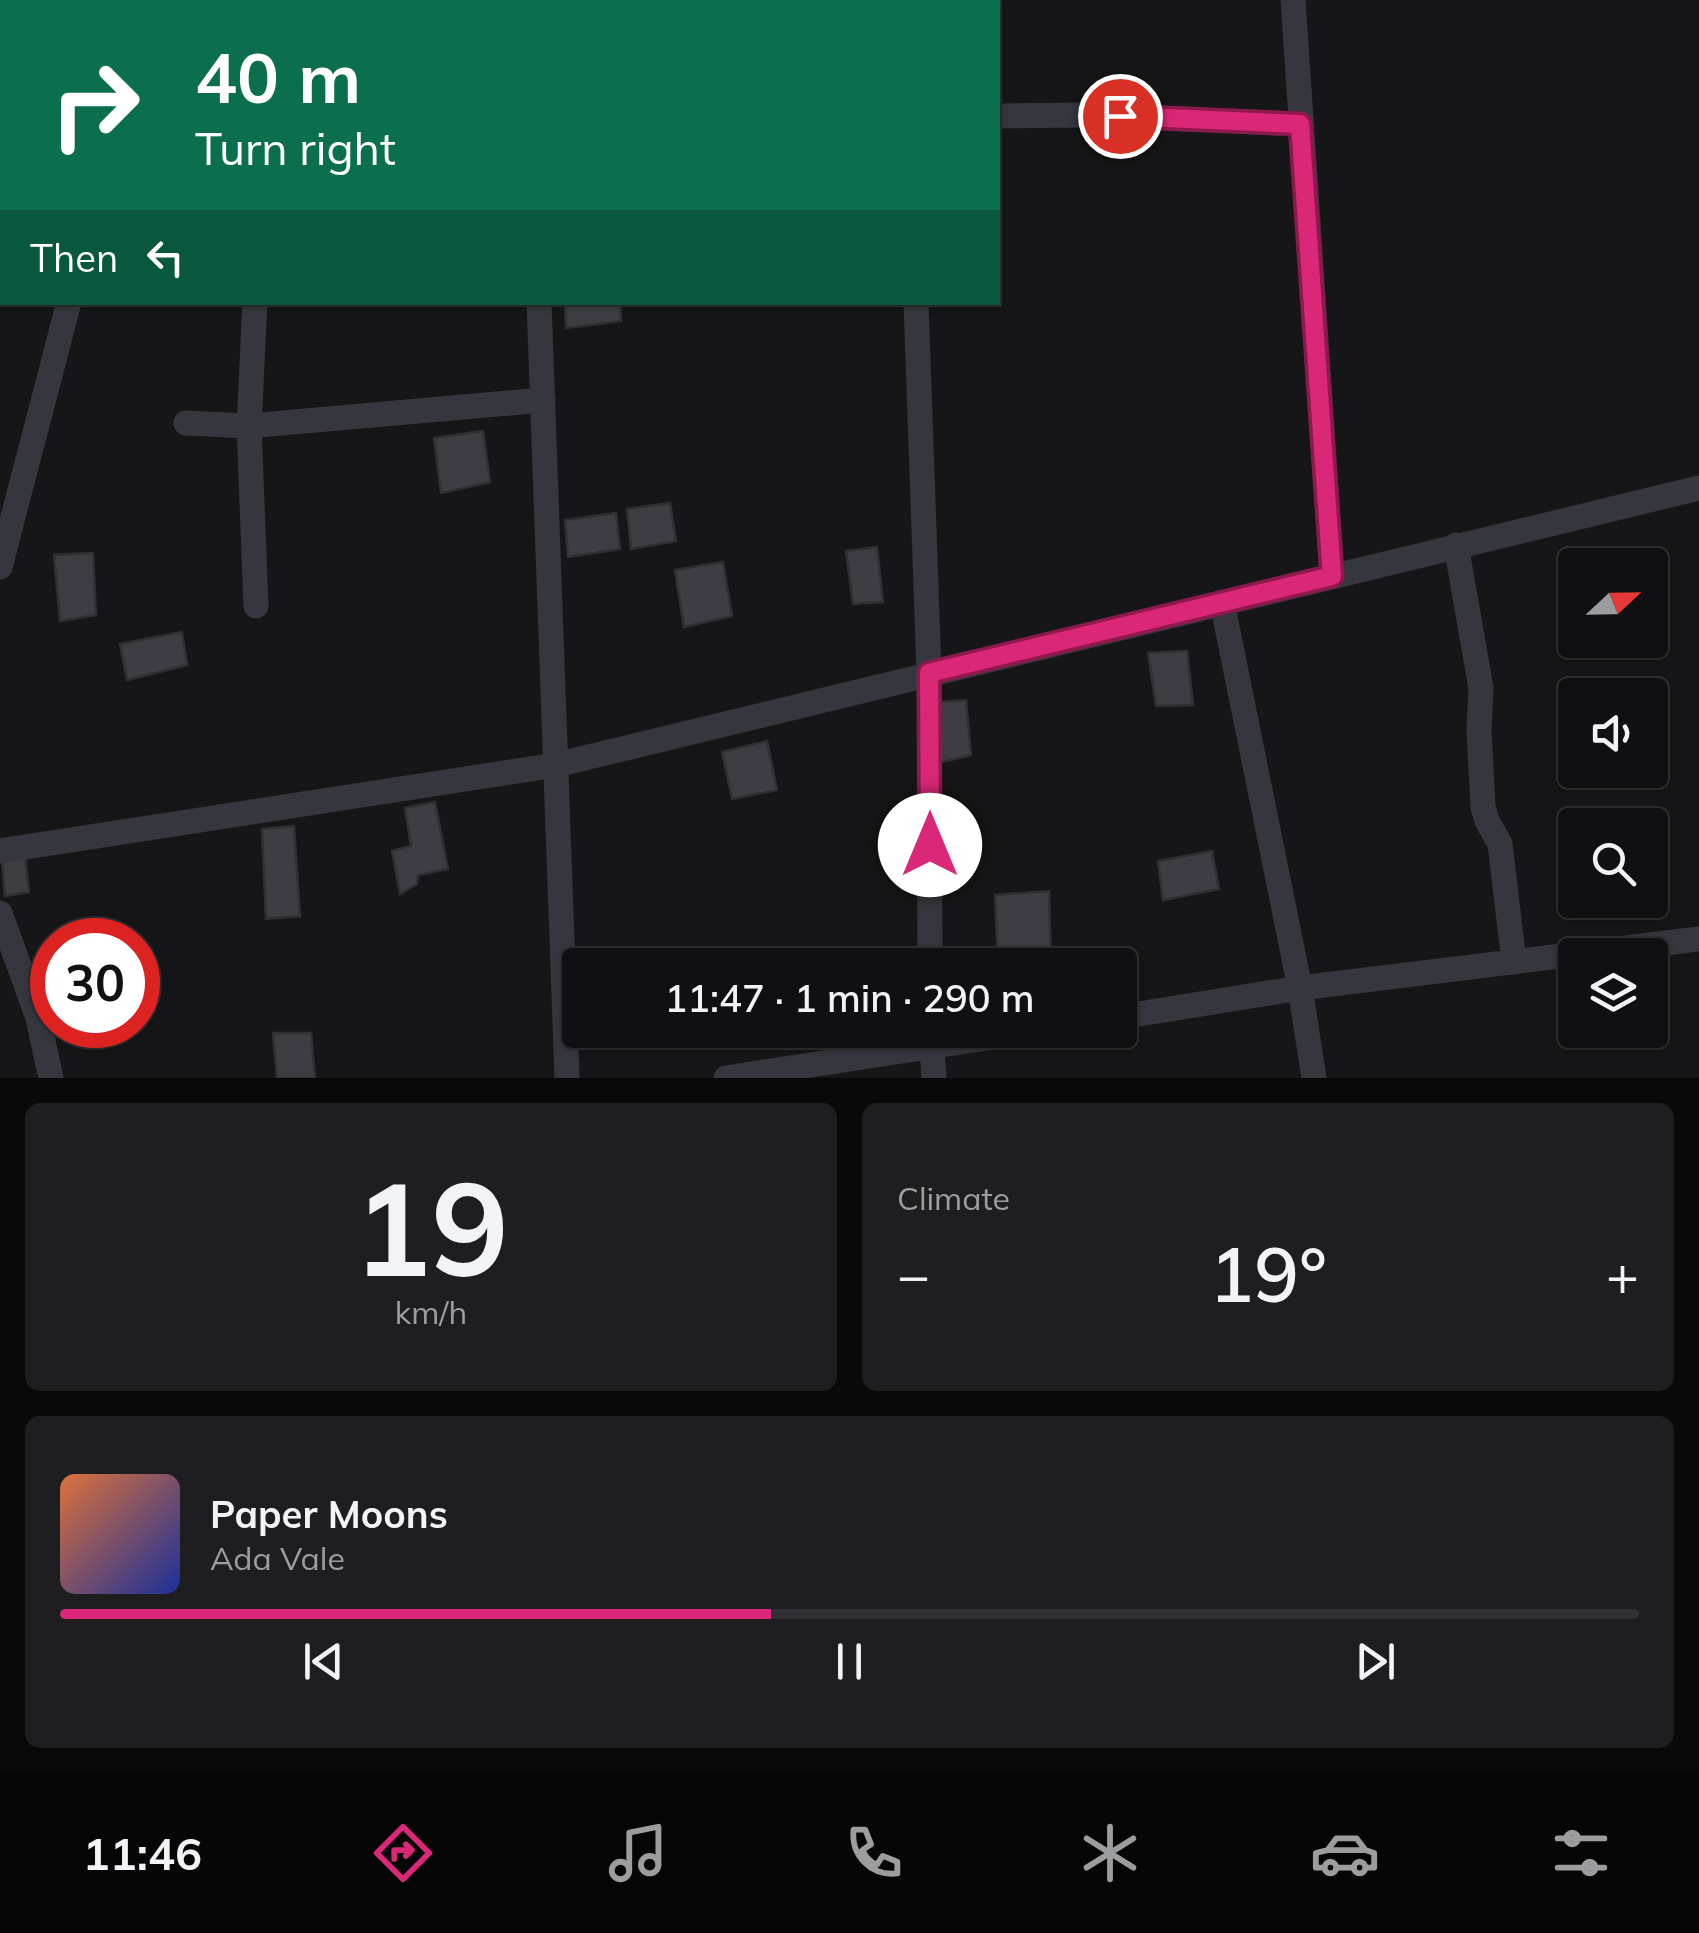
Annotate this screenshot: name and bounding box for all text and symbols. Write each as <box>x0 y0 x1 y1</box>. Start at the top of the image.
text: 40 m <box>195 33 361 121</box>
icon: right <box>30 40 160 170</box>
pin <box>1078 74 1163 159</box>
icon: arrive <box>1093 89 1148 144</box>
text: Turn right <box>195 120 396 176</box>
icon: left <box>138 230 193 285</box>
text: Then <box>30 234 118 282</box>
north arrow <box>1558 548 1668 658</box>
map controls <box>1558 548 1668 1048</box>
button: sound <box>1558 678 1668 788</box>
position arrow <box>878 793 982 897</box>
button: search <box>1558 808 1668 918</box>
speed limit sign: 30 <box>30 918 160 1048</box>
button: layers <box>1558 938 1668 1048</box>
text: 11:47 · 1 min · 290 m <box>664 974 1035 1022</box>
text: 19 <box>353 1145 509 1309</box>
text: Climate <box>897 1178 1010 1218</box>
text: 19° <box>1209 1227 1327 1321</box>
text: − <box>897 1240 930 1309</box>
text: + <box>1606 1240 1639 1309</box>
text: km/h <box>395 1292 467 1332</box>
text: Paper Moons <box>210 1490 448 1538</box>
text: Ada Vale <box>210 1538 345 1578</box>
icon: previous <box>296 1634 351 1689</box>
icon: pause <box>822 1634 877 1689</box>
icon: next <box>1348 1634 1403 1689</box>
icon: directions <box>368 1818 438 1888</box>
icon: music <box>603 1818 673 1888</box>
icon: phone <box>839 1818 909 1888</box>
icon: climate <box>1075 1818 1145 1888</box>
icon: car <box>1310 1818 1380 1888</box>
icon: filters <box>1546 1818 1616 1888</box>
text: 11:46 <box>83 1825 202 1881</box>

